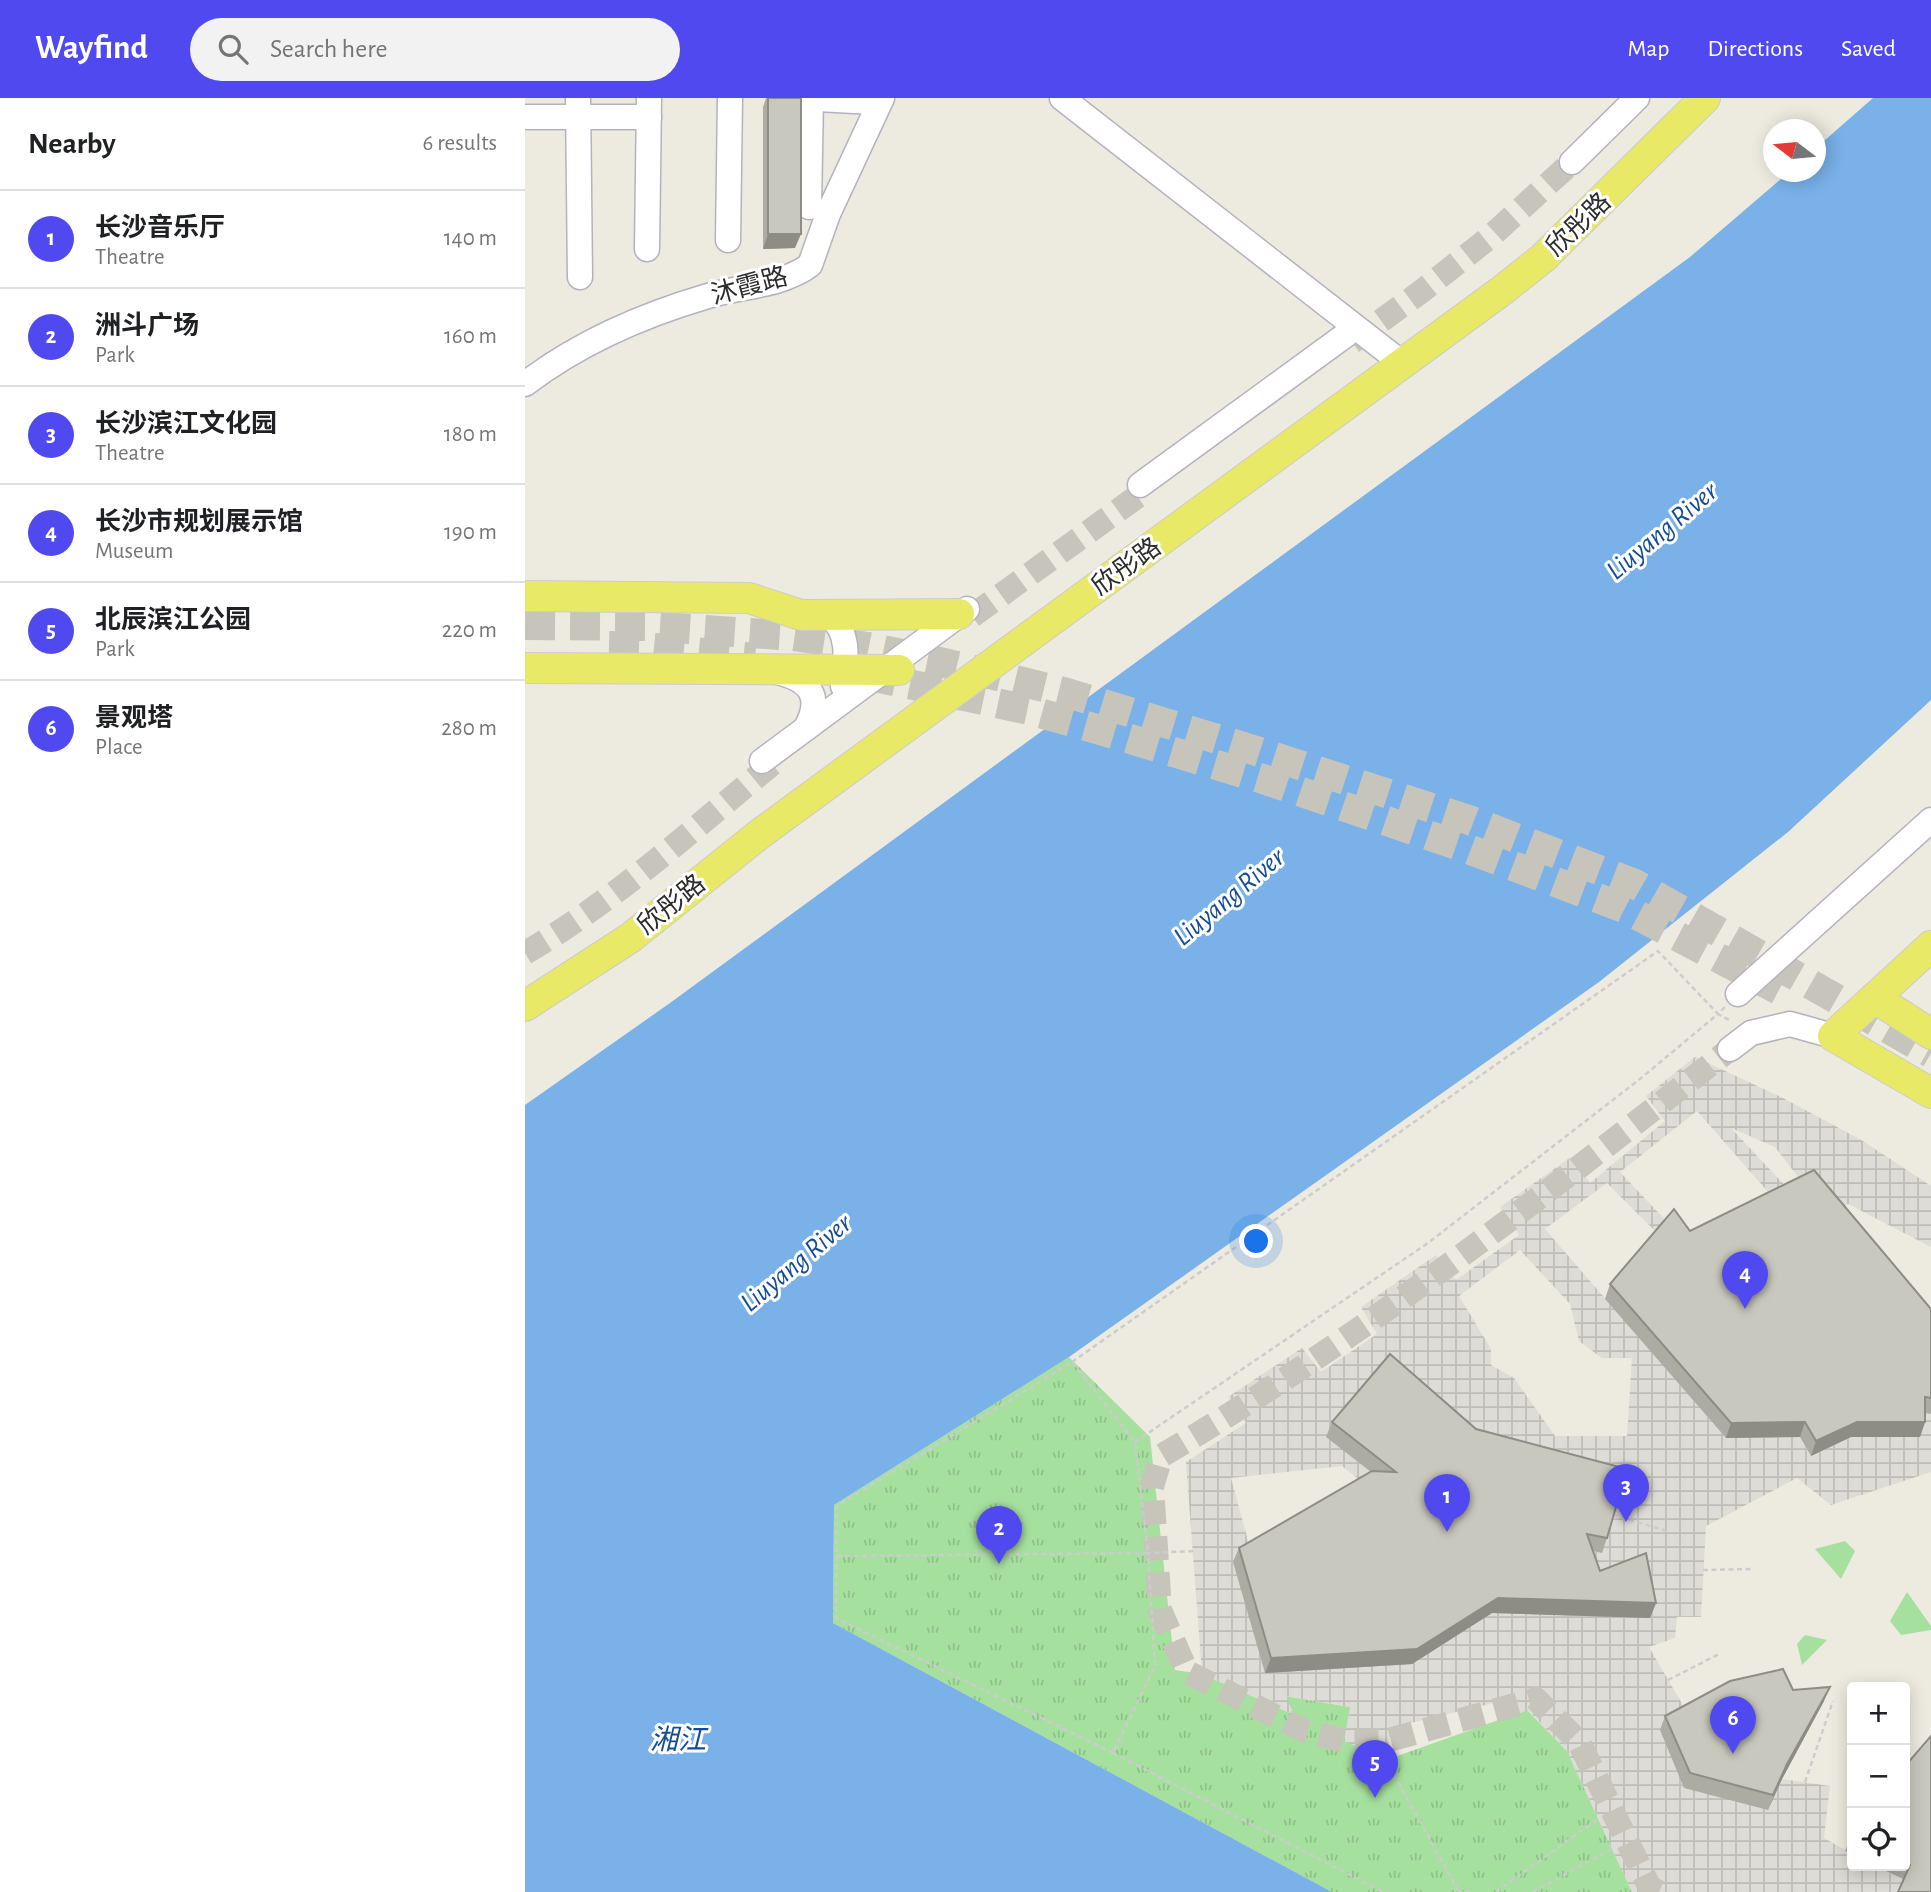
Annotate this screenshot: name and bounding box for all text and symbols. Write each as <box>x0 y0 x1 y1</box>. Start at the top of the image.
search box <box>190 18 680 81</box>
icon: search <box>214 30 252 68</box>
text: Wayfind <box>35 32 148 65</box>
text: Search here <box>270 36 387 62</box>
text: Map <box>1627 37 1669 61</box>
text: Directions <box>1707 37 1803 61</box>
text: Saved <box>1841 37 1896 61</box>
north arrow <box>1763 119 1826 182</box>
text: Nearby <box>28 129 116 159</box>
text: 6 results <box>423 132 497 155</box>
street label: 欣彤路 <box>1541 188 1616 261</box>
text: 长沙音乐厅 <box>95 215 225 241</box>
text: 1 <box>47 227 55 250</box>
text: 140 m <box>444 227 497 250</box>
text: Theatre <box>95 246 165 269</box>
street label: 沐霞路 <box>708 262 790 309</box>
text: 洲斗广场 <box>95 313 199 339</box>
text: 2 <box>46 325 56 348</box>
text: 160 m <box>444 325 497 348</box>
text: Park <box>95 344 135 367</box>
text: 长沙滨江文化园 <box>95 411 277 437</box>
text: 3 <box>46 423 56 446</box>
text: 180 m <box>444 423 497 446</box>
text: Theatre <box>95 442 165 465</box>
water label: Liuyang River <box>1602 477 1724 586</box>
text: 长沙市规划展示馆 <box>95 509 303 535</box>
text: 4 <box>45 521 57 544</box>
text: 190 m <box>444 521 497 544</box>
street label: 欣彤路 <box>1087 533 1166 600</box>
text: Museum <box>95 540 173 563</box>
text: 北辰滨江公园 <box>95 607 251 633</box>
text: 5 <box>46 619 56 642</box>
text: 220 m <box>442 619 497 642</box>
text: Park <box>95 638 135 661</box>
text: 景观塔 <box>95 705 173 731</box>
text: 6 <box>45 717 57 740</box>
text: 280 m <box>441 717 497 740</box>
text: Place <box>95 736 143 759</box>
water label: Liuyang River <box>1169 843 1291 952</box>
street label: 欣彤路 <box>633 869 710 939</box>
water label: Liuyang River <box>736 1209 858 1318</box>
your location <box>1239 1224 1273 1258</box>
pin: 4 <box>1722 1251 1768 1309</box>
pin: 3 <box>1603 1464 1649 1522</box>
pin: 1 <box>1424 1474 1470 1532</box>
pin: 2 <box>976 1506 1022 1564</box>
map controls <box>1847 1682 1910 1871</box>
button: + <box>1847 1682 1910 1745</box>
pin: 6 <box>1710 1696 1756 1754</box>
water label: 湘江 <box>650 1725 709 1755</box>
pin: 5 <box>1352 1740 1398 1798</box>
button: − <box>1847 1745 1910 1808</box>
button: locate <box>1847 1808 1910 1871</box>

